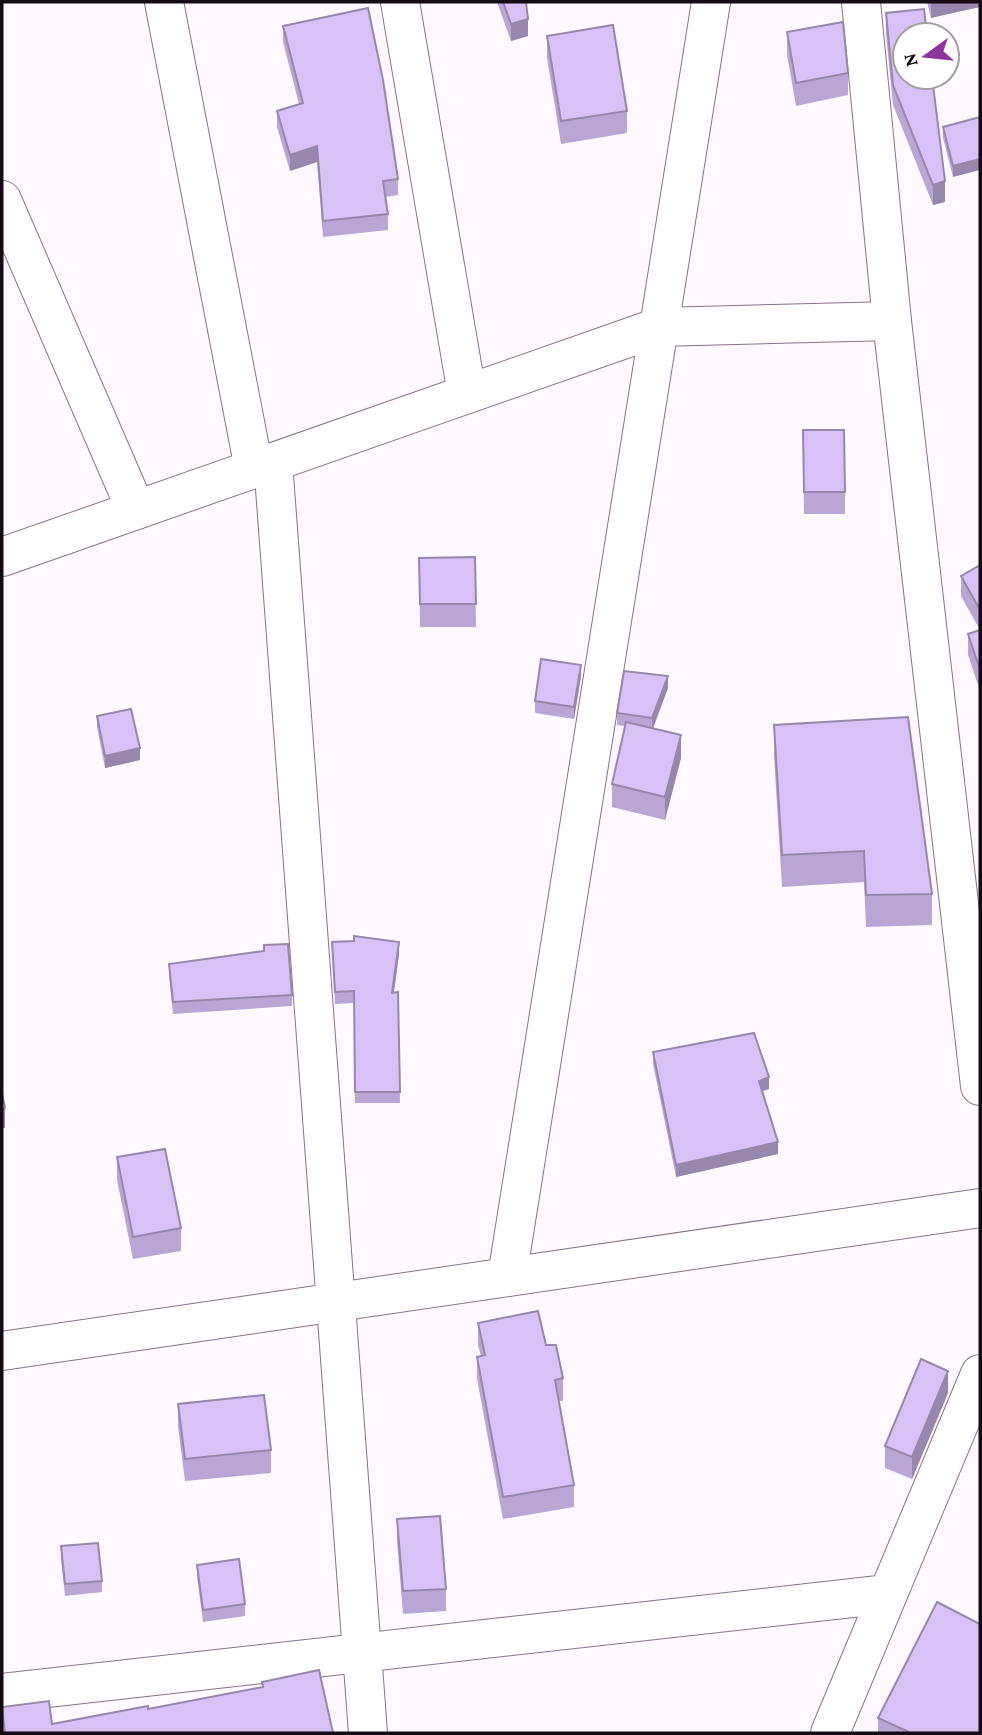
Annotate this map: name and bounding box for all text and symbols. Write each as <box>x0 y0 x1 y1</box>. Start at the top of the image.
north arrow <box>891 21 961 91</box>
text: N <box>898 51 922 69</box>

